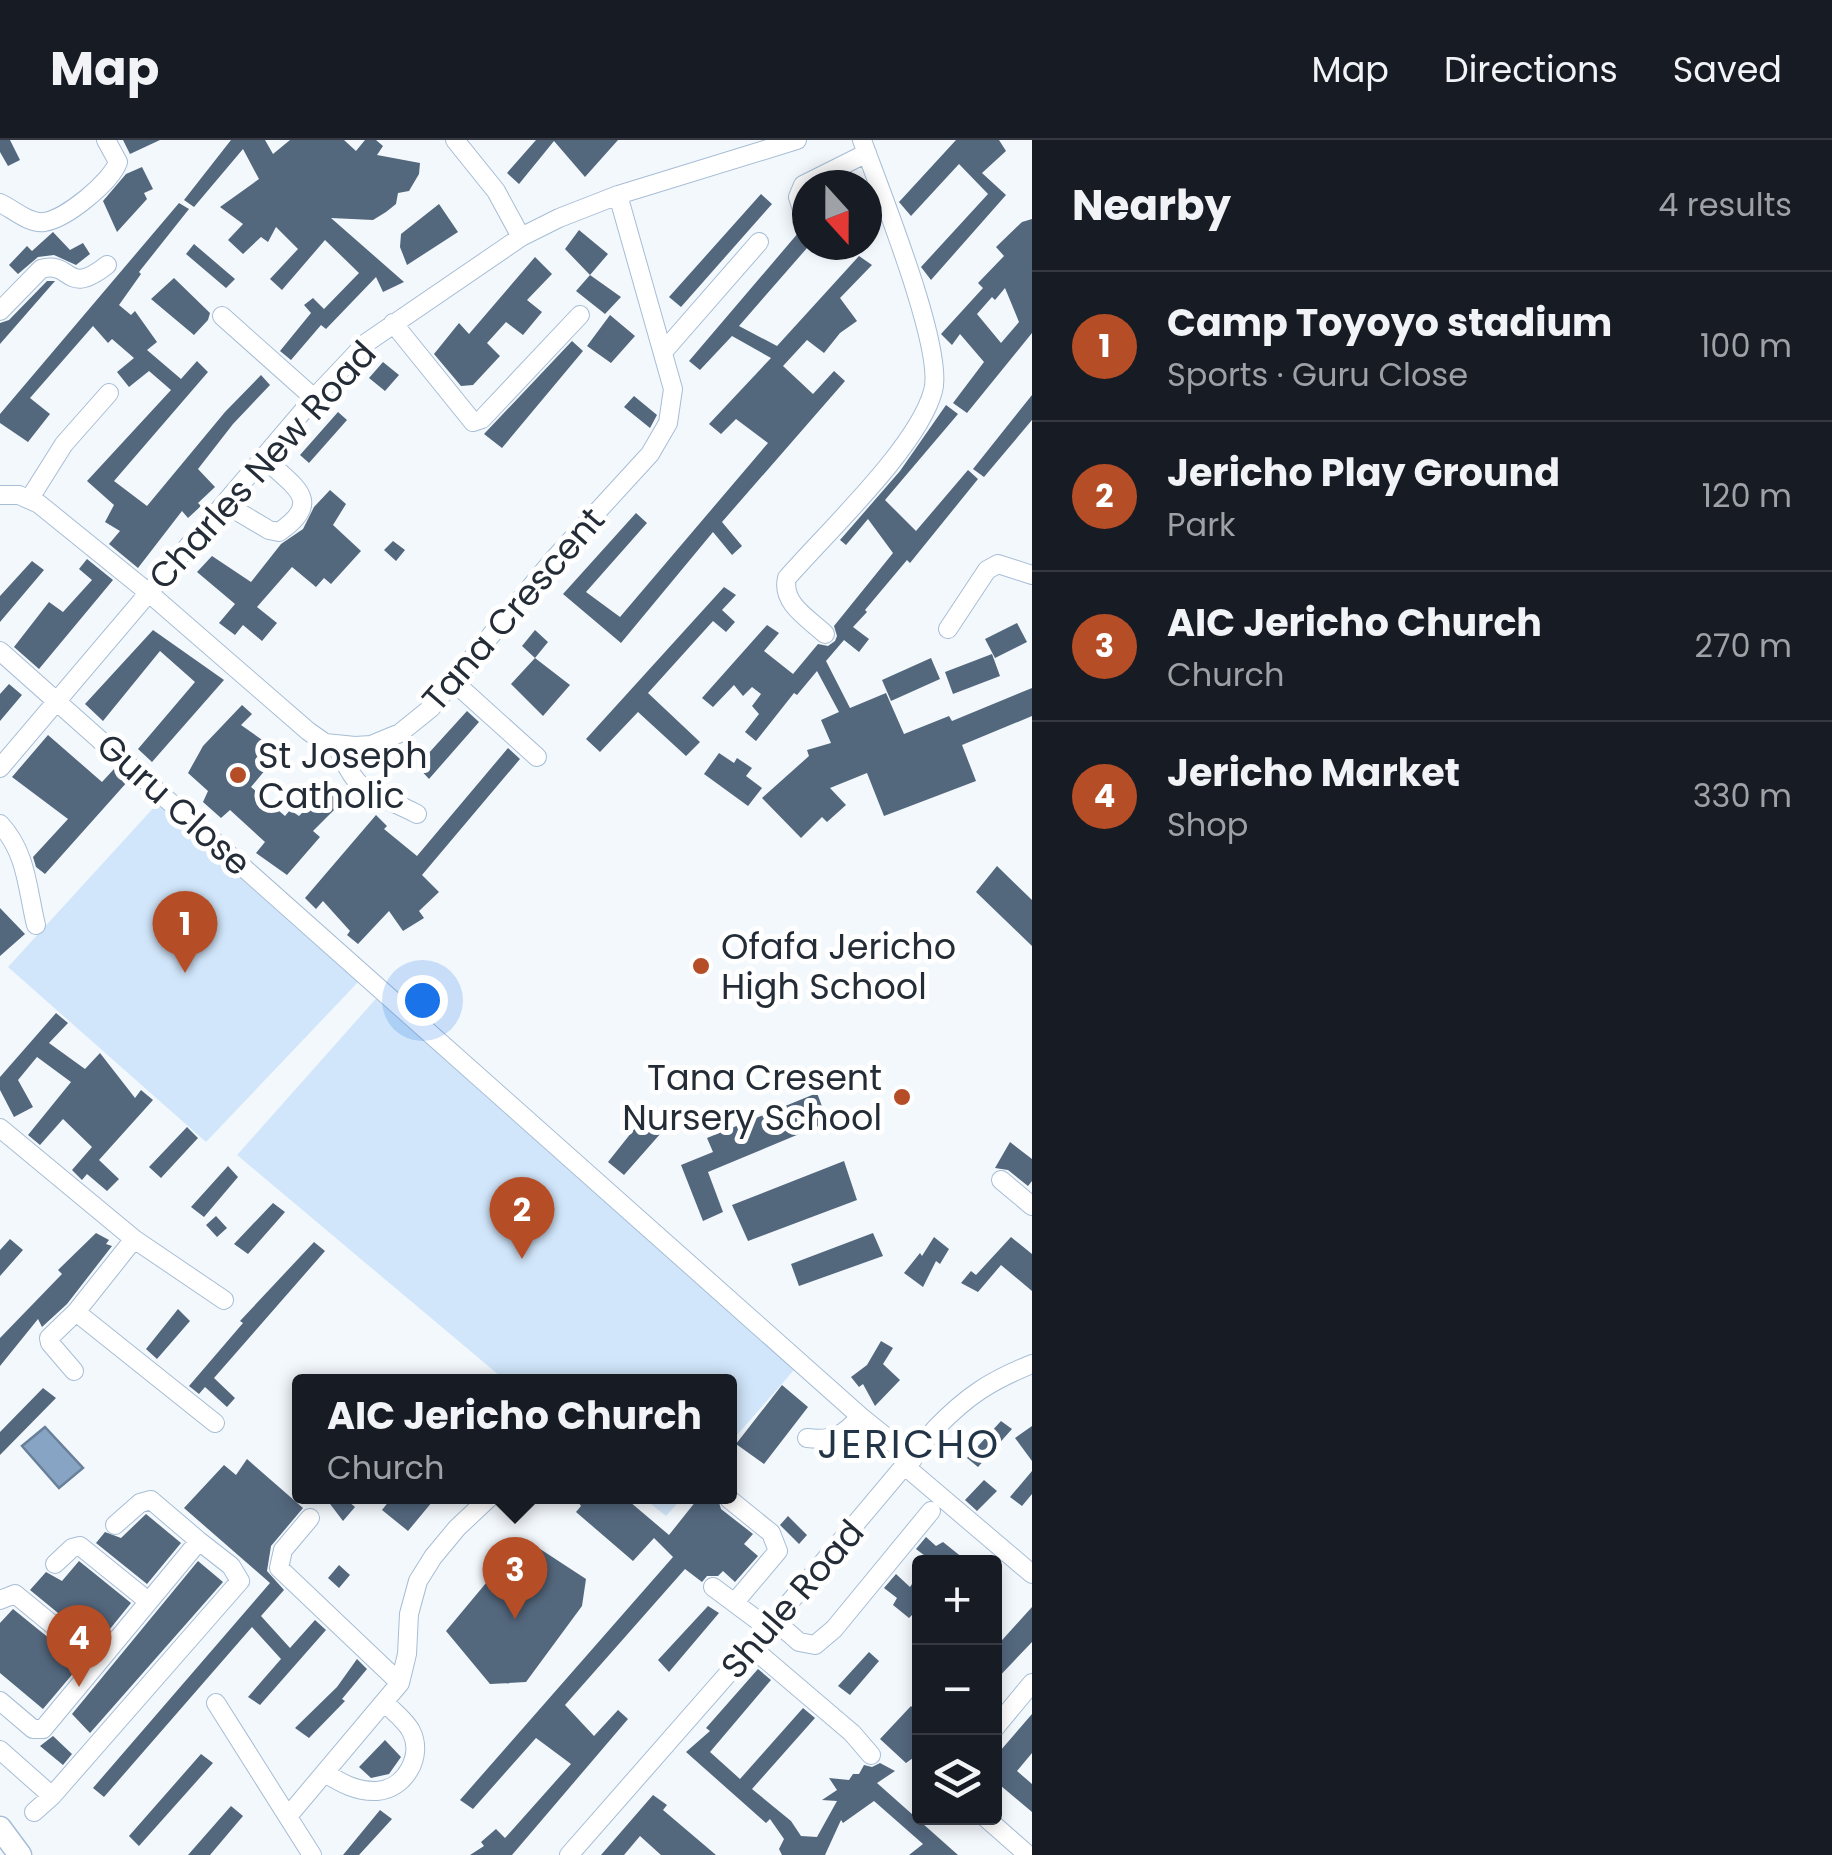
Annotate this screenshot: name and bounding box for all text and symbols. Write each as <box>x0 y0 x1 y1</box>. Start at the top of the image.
text: Map <box>50 35 159 102</box>
text: Map <box>1312 45 1389 94</box>
text: Directions <box>1444 45 1618 94</box>
text: Saved <box>1673 45 1782 94</box>
north arrow <box>792 170 882 260</box>
text: Nearby <box>1072 176 1231 235</box>
text: 4 results <box>1658 182 1792 227</box>
text: Camp Toyoyo stadium <box>1167 296 1612 349</box>
text: 1 <box>1098 323 1111 368</box>
text: 100 m <box>1700 323 1792 368</box>
street label: Charles New Road <box>137 330 387 600</box>
text: Sports · Guru Close <box>1167 352 1468 397</box>
text: Jericho Play Ground <box>1167 446 1560 499</box>
text: 2 <box>1095 473 1114 518</box>
text: 120 m <box>1702 473 1792 518</box>
street label: Tana Crescent <box>410 496 616 722</box>
text: Park <box>1167 502 1236 547</box>
text: AIC Jericho Church <box>1167 596 1542 649</box>
text: 3 <box>1095 623 1114 668</box>
text: 270 m <box>1695 623 1792 668</box>
text: Church <box>1167 652 1285 697</box>
street label: Guru Close <box>86 721 262 887</box>
place label: St Joseph Catholic <box>258 731 428 820</box>
text: Jericho Market <box>1167 746 1460 799</box>
marker: St Joseph Catholic <box>227 764 249 786</box>
text: 4 <box>1094 773 1115 818</box>
text: 330 m <box>1693 773 1792 818</box>
text: Shop <box>1167 802 1248 847</box>
pin: 1 <box>152 890 218 973</box>
place label: Ofafa Jericho High School <box>721 922 956 1011</box>
marker: Ofafa Jericho High School <box>690 955 712 977</box>
your location <box>397 975 448 1026</box>
place label: Tana Cresent Nursery School <box>622 1053 882 1142</box>
marker: Tana Cresent Nursery School <box>891 1086 913 1108</box>
pin: 2 <box>490 1176 554 1259</box>
popup <box>292 1374 737 1504</box>
text: AIC Jericho Church <box>327 1389 702 1442</box>
district label: JERICHO <box>817 1416 1001 1472</box>
text: Church <box>327 1445 445 1490</box>
street label: Shule Road <box>709 1509 875 1689</box>
pin: 3 <box>482 1536 548 1619</box>
map controls <box>912 1555 1002 1825</box>
button: + <box>912 1555 1002 1645</box>
pin: 4 <box>46 1604 112 1687</box>
button: − <box>912 1645 1002 1735</box>
button: layers <box>912 1735 1002 1825</box>

